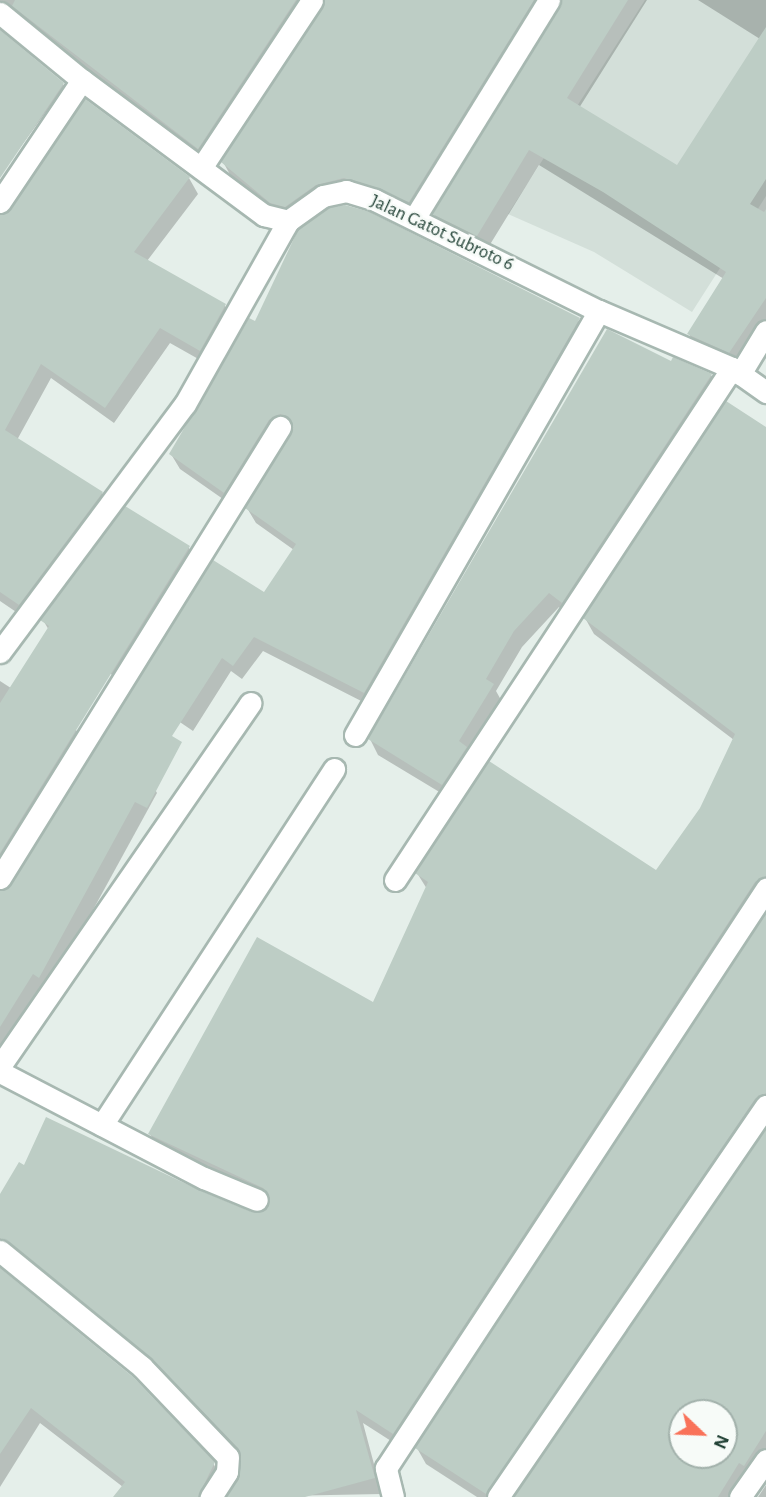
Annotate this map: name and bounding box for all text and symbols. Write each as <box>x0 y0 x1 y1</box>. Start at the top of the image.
street label: Jalan Gatot Subroto 6 <box>367 190 517 276</box>
north arrow <box>668 1399 738 1469</box>
text: N <box>710 1432 732 1451</box>

